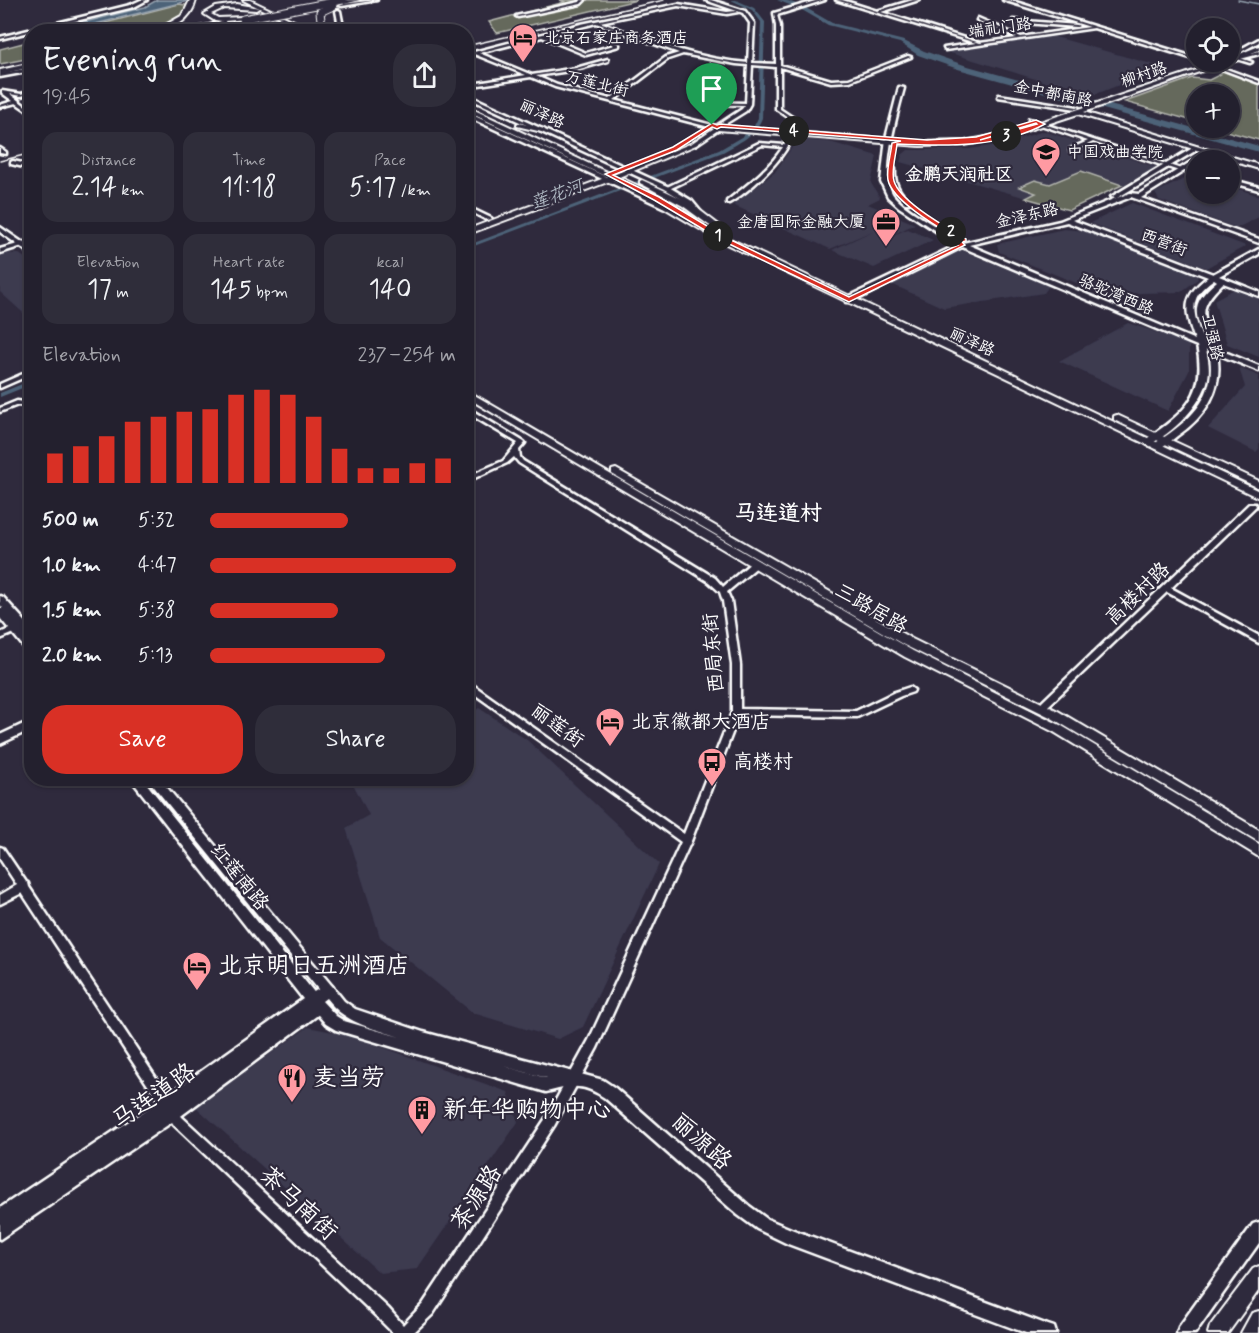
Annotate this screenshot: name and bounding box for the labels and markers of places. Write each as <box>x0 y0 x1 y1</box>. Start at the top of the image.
hotel icon: 北京石家庄商务酒店 <box>507 22 539 64</box>
place label: 北京石家庄商务酒店 <box>544 28 688 49</box>
pin <box>686 63 737 125</box>
pin: 4 <box>779 116 809 146</box>
pin: 3 <box>991 121 1021 151</box>
school or university icon: 中国戏曲学院 <box>1030 136 1062 178</box>
place label: 中国戏曲学院 <box>1067 142 1163 163</box>
office icon: 金唐国际金融大厦 <box>870 206 902 248</box>
place label: 金唐国际金融大厦 <box>737 212 865 233</box>
pin: 2 <box>936 217 966 247</box>
pin: 1 <box>703 221 733 251</box>
hotel icon: 北京徽都大酒店 <box>594 706 626 748</box>
place label: 北京徽都大酒店 <box>631 709 771 736</box>
bus stop icon: 高楼村 <box>696 746 728 788</box>
place label: 高楼村 <box>733 749 793 776</box>
hotel icon: 北京明日五洲酒店 <box>181 950 213 992</box>
place label: 北京明日五洲酒店 <box>218 951 410 982</box>
restaurant icon: 麦当劳 <box>276 1062 308 1104</box>
place label: 麦当劳 <box>313 1063 385 1094</box>
building icon: 新年华购物中心 <box>406 1094 438 1136</box>
place label: 新年华购物中心 <box>443 1095 611 1126</box>

